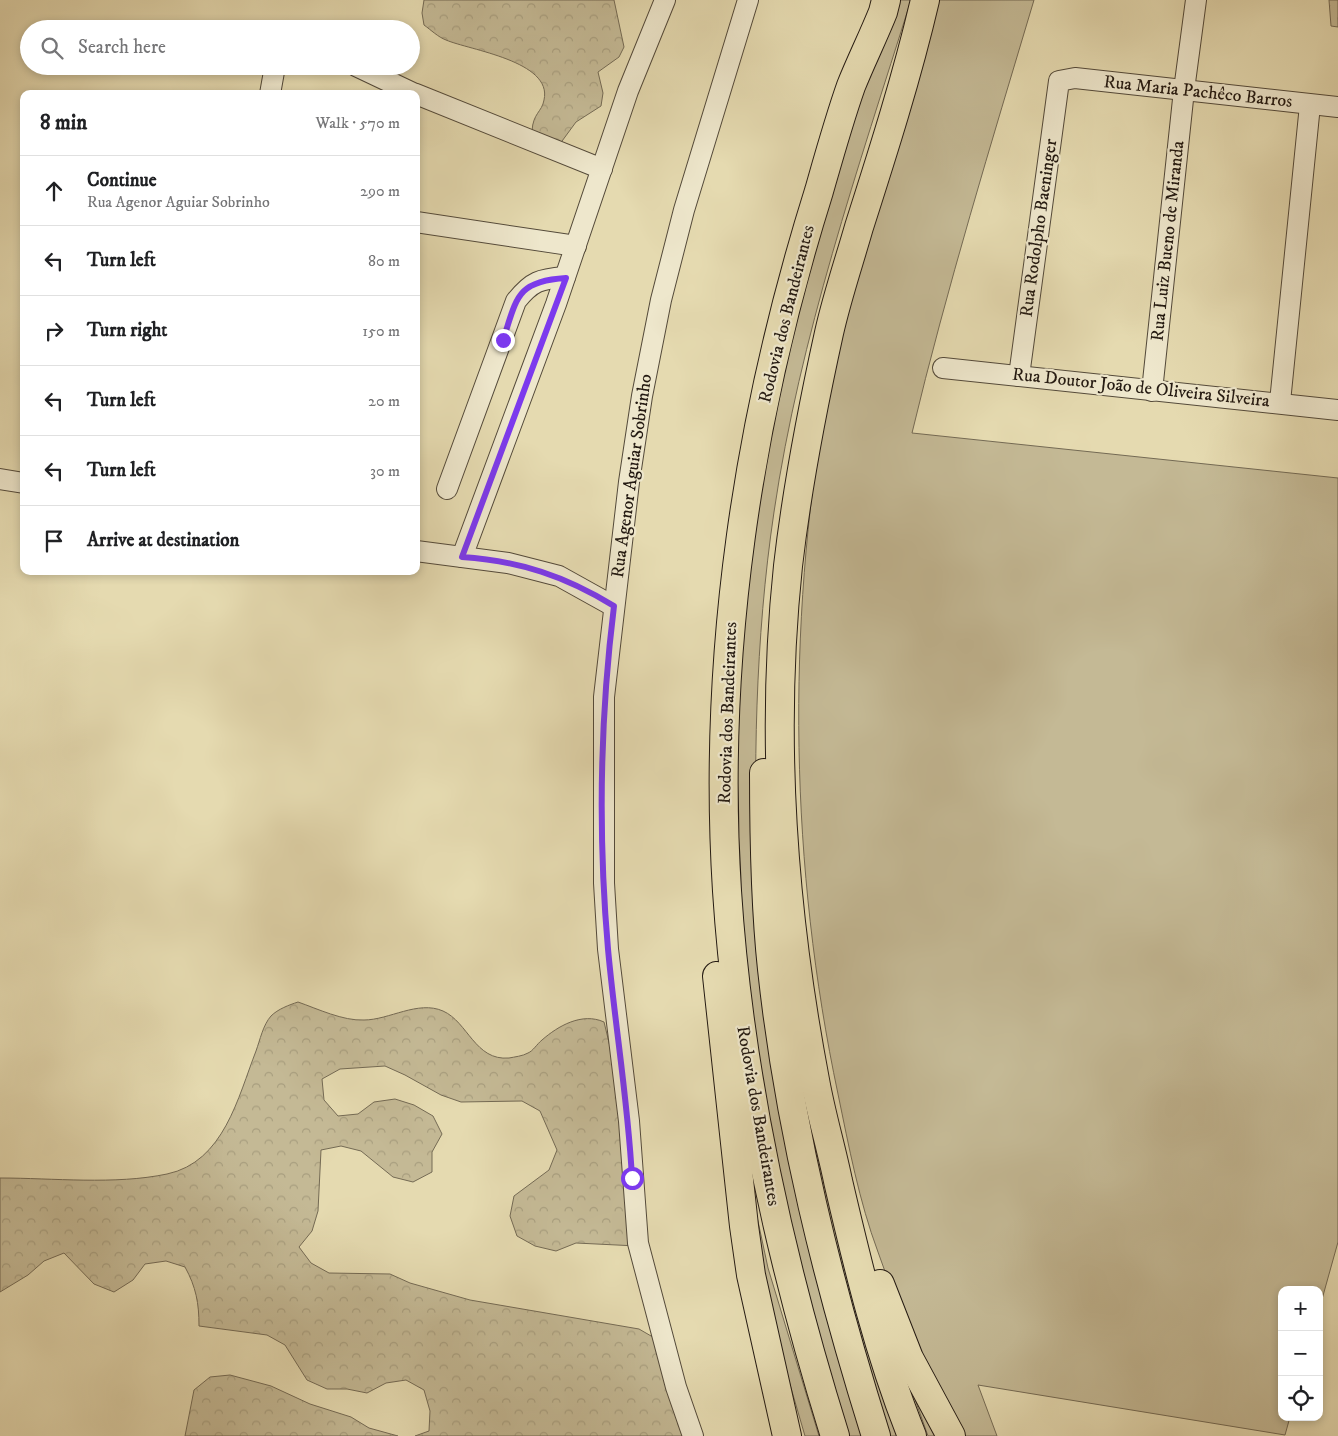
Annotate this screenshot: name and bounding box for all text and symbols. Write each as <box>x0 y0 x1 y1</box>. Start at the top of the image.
search box <box>20 20 420 75</box>
icon: search <box>38 34 66 62</box>
text: Search here <box>78 36 166 59</box>
street label: Rua Maria Pachêco Barros <box>1103 71 1293 113</box>
text: 8 min <box>40 110 87 136</box>
text: Walk · 570 m <box>316 113 400 133</box>
street label: Rua Rodolpho Baeninger <box>1016 137 1062 319</box>
street label: Rua Luiz Bueno de Miranda <box>1147 139 1189 342</box>
text: Continue <box>87 169 157 192</box>
icon: ahead <box>40 177 68 205</box>
text: 290 m <box>360 181 400 201</box>
text: Rua Agenor Aguiar Sobrinho <box>87 192 270 212</box>
street label: Rodovia dos Bandeirantes <box>754 223 820 405</box>
icon: left <box>40 247 68 275</box>
text: Turn left <box>87 249 156 272</box>
text: 80 m <box>368 251 400 271</box>
icon: right <box>40 317 68 345</box>
text: Turn right <box>87 319 167 342</box>
text: 150 m <box>362 321 400 341</box>
route end <box>492 329 515 352</box>
street label: Rua Doutor João de Oliveira Silveira <box>1011 364 1271 412</box>
street label: Rua Agenor Aguiar Sobrinho <box>607 372 657 579</box>
icon: left <box>40 387 68 415</box>
text: Turn left <box>87 389 156 412</box>
text: 20 m <box>368 391 400 411</box>
icon: left <box>40 457 68 485</box>
text: Turn left <box>87 459 156 482</box>
text: 30 m <box>370 461 400 481</box>
icon: arrive <box>40 527 68 555</box>
text: Arrive at destination <box>87 529 239 552</box>
street label: Rodovia dos Bandeirantes <box>714 621 742 805</box>
street label: Rodovia dos Bandeirantes <box>731 1024 785 1208</box>
route start <box>621 1167 644 1190</box>
map controls <box>1278 1286 1323 1421</box>
button: + <box>1278 1286 1323 1331</box>
button: − <box>1278 1331 1323 1376</box>
button: locate <box>1278 1376 1323 1421</box>

